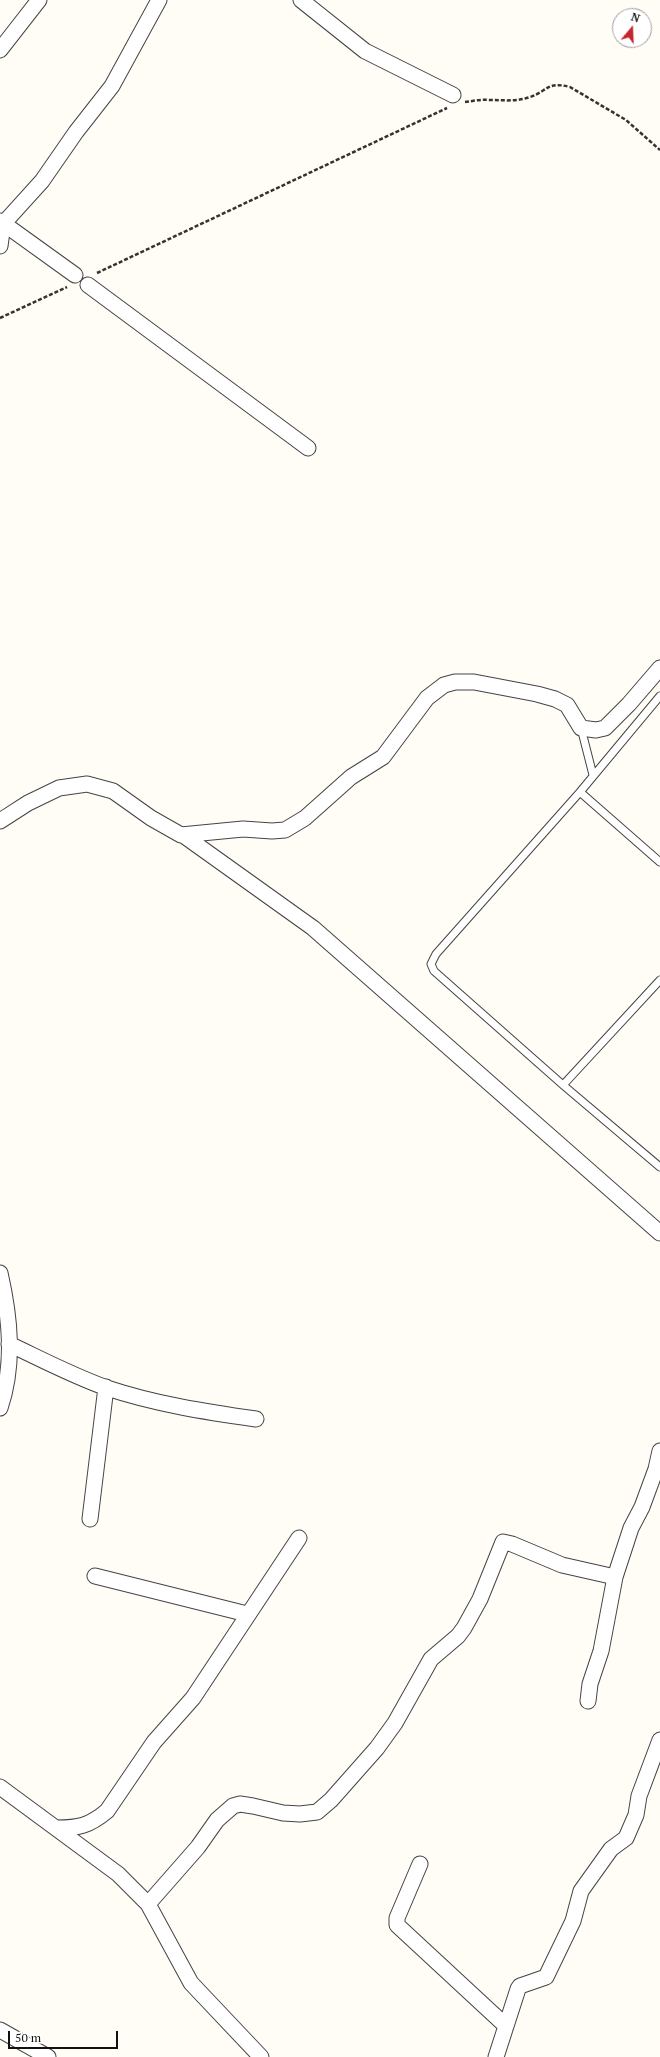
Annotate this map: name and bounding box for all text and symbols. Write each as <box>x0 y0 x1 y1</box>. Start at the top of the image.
north arrow <box>612 8 652 48</box>
text: N <box>629 10 642 26</box>
scale bar <box>10 2023 120 2049</box>
text: 50 m <box>15 2030 41 2045</box>

